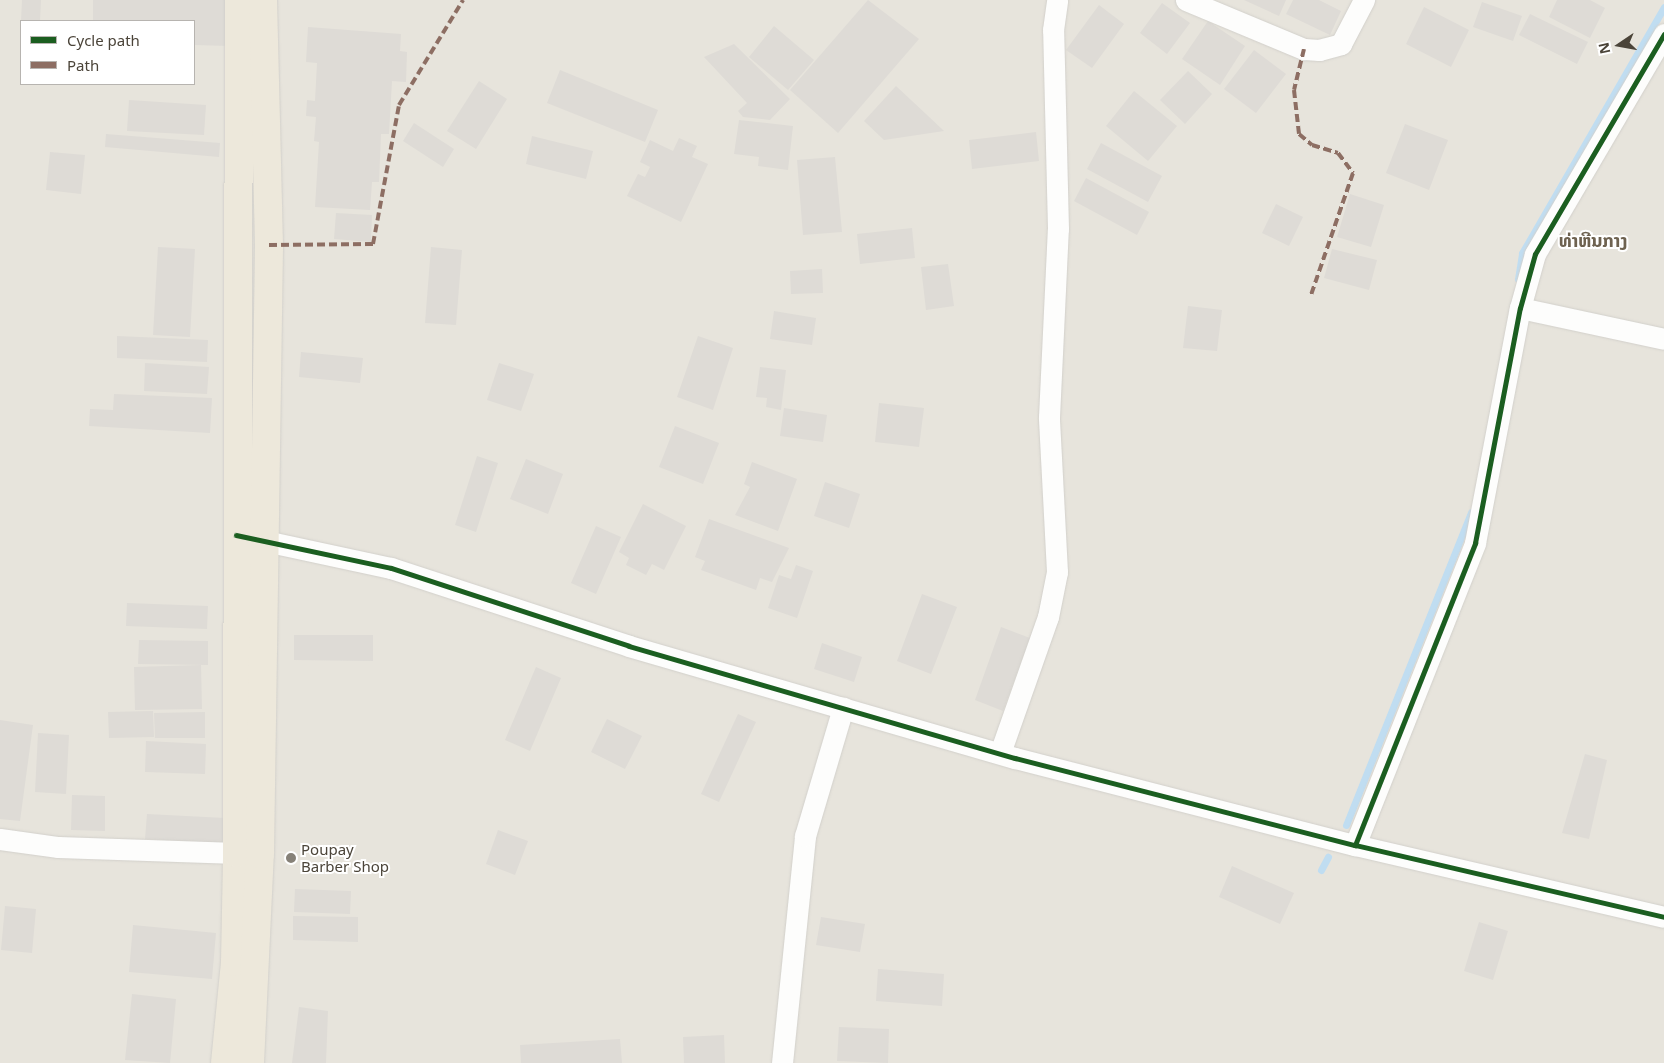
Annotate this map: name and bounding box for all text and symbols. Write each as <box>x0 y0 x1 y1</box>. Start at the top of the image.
legend <box>20 20 195 85</box>
north arrow <box>1594 20 1644 70</box>
text: Cycle path <box>67 30 140 50</box>
text: N <box>1593 41 1614 56</box>
text: Path <box>67 55 99 75</box>
district label: ທ່າຫີນກາງ <box>1559 229 1627 251</box>
place label: Poupay Barber Shop <box>301 840 389 875</box>
marker: Poupay Barber Shop <box>285 852 297 864</box>

